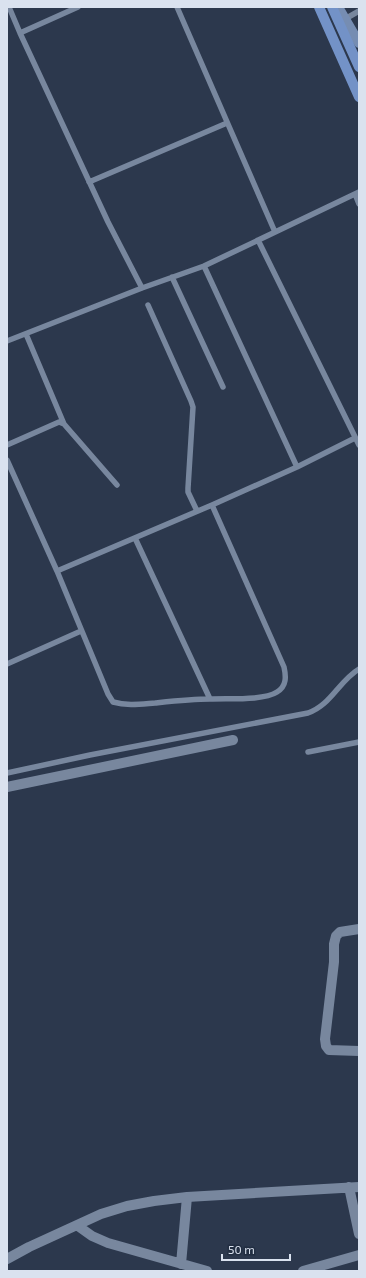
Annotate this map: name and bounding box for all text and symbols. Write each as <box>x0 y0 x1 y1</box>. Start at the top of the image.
scale bar <box>222 1236 290 1262</box>
text: 50 m <box>228 1242 255 1256</box>

